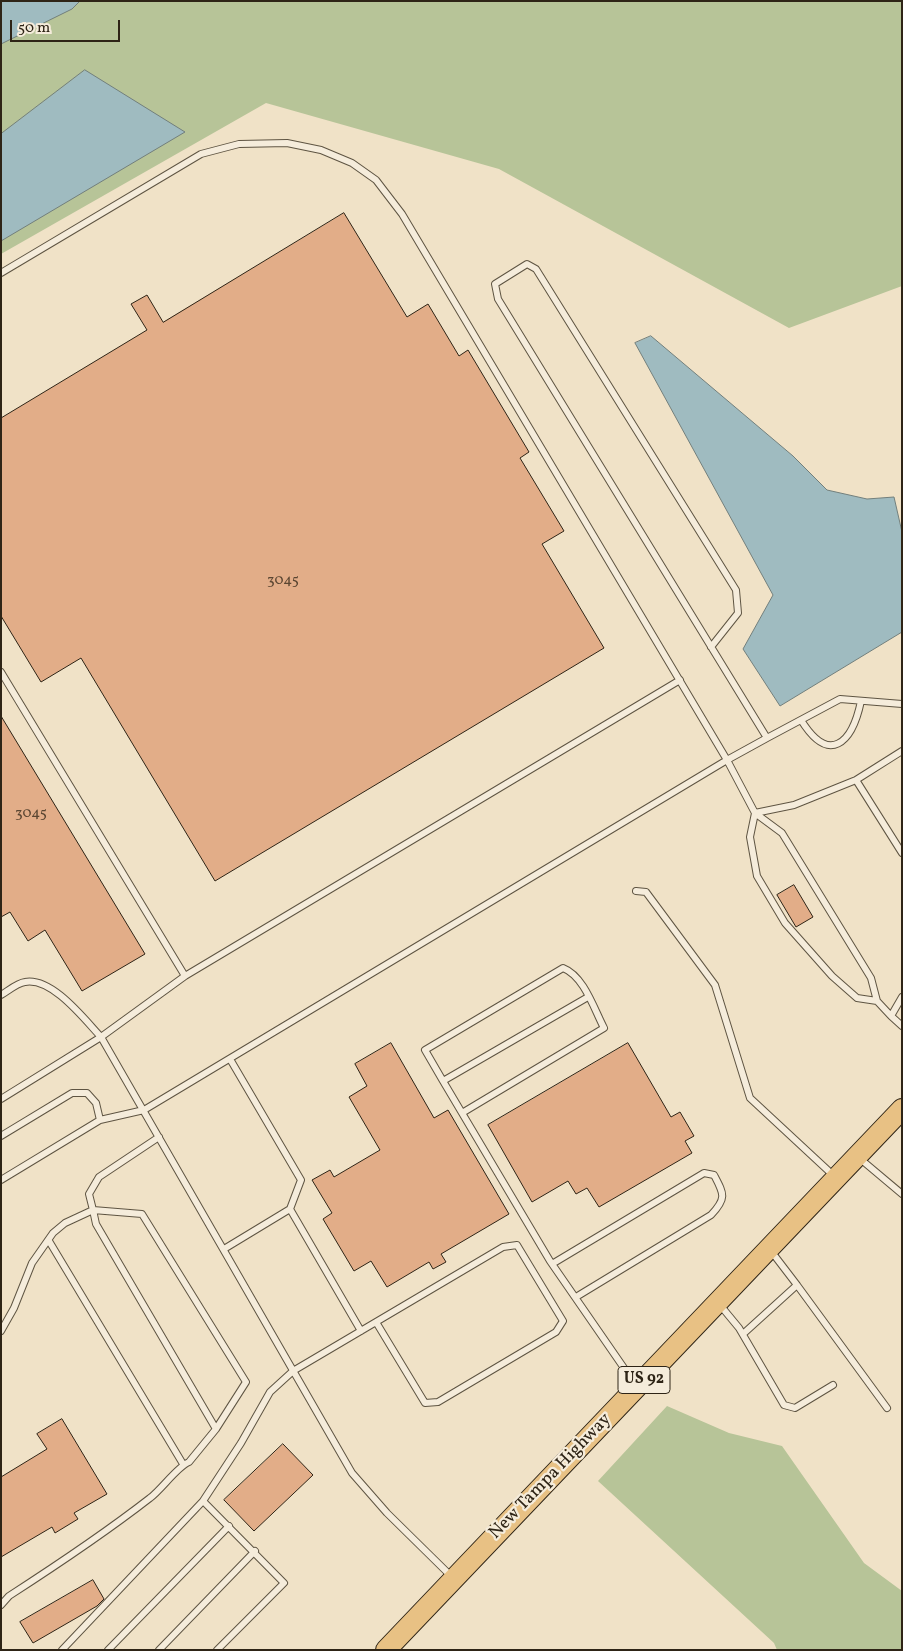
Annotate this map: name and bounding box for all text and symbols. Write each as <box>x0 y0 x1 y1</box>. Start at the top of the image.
scale bar <box>12 10 122 42</box>
text: 50 m <box>18 18 50 39</box>
house number: 3045 <box>267 572 299 590</box>
house number: 3045 <box>15 805 47 823</box>
road number: US 92 <box>618 1366 670 1394</box>
street label: New Tampa Highway <box>485 1410 617 1544</box>

